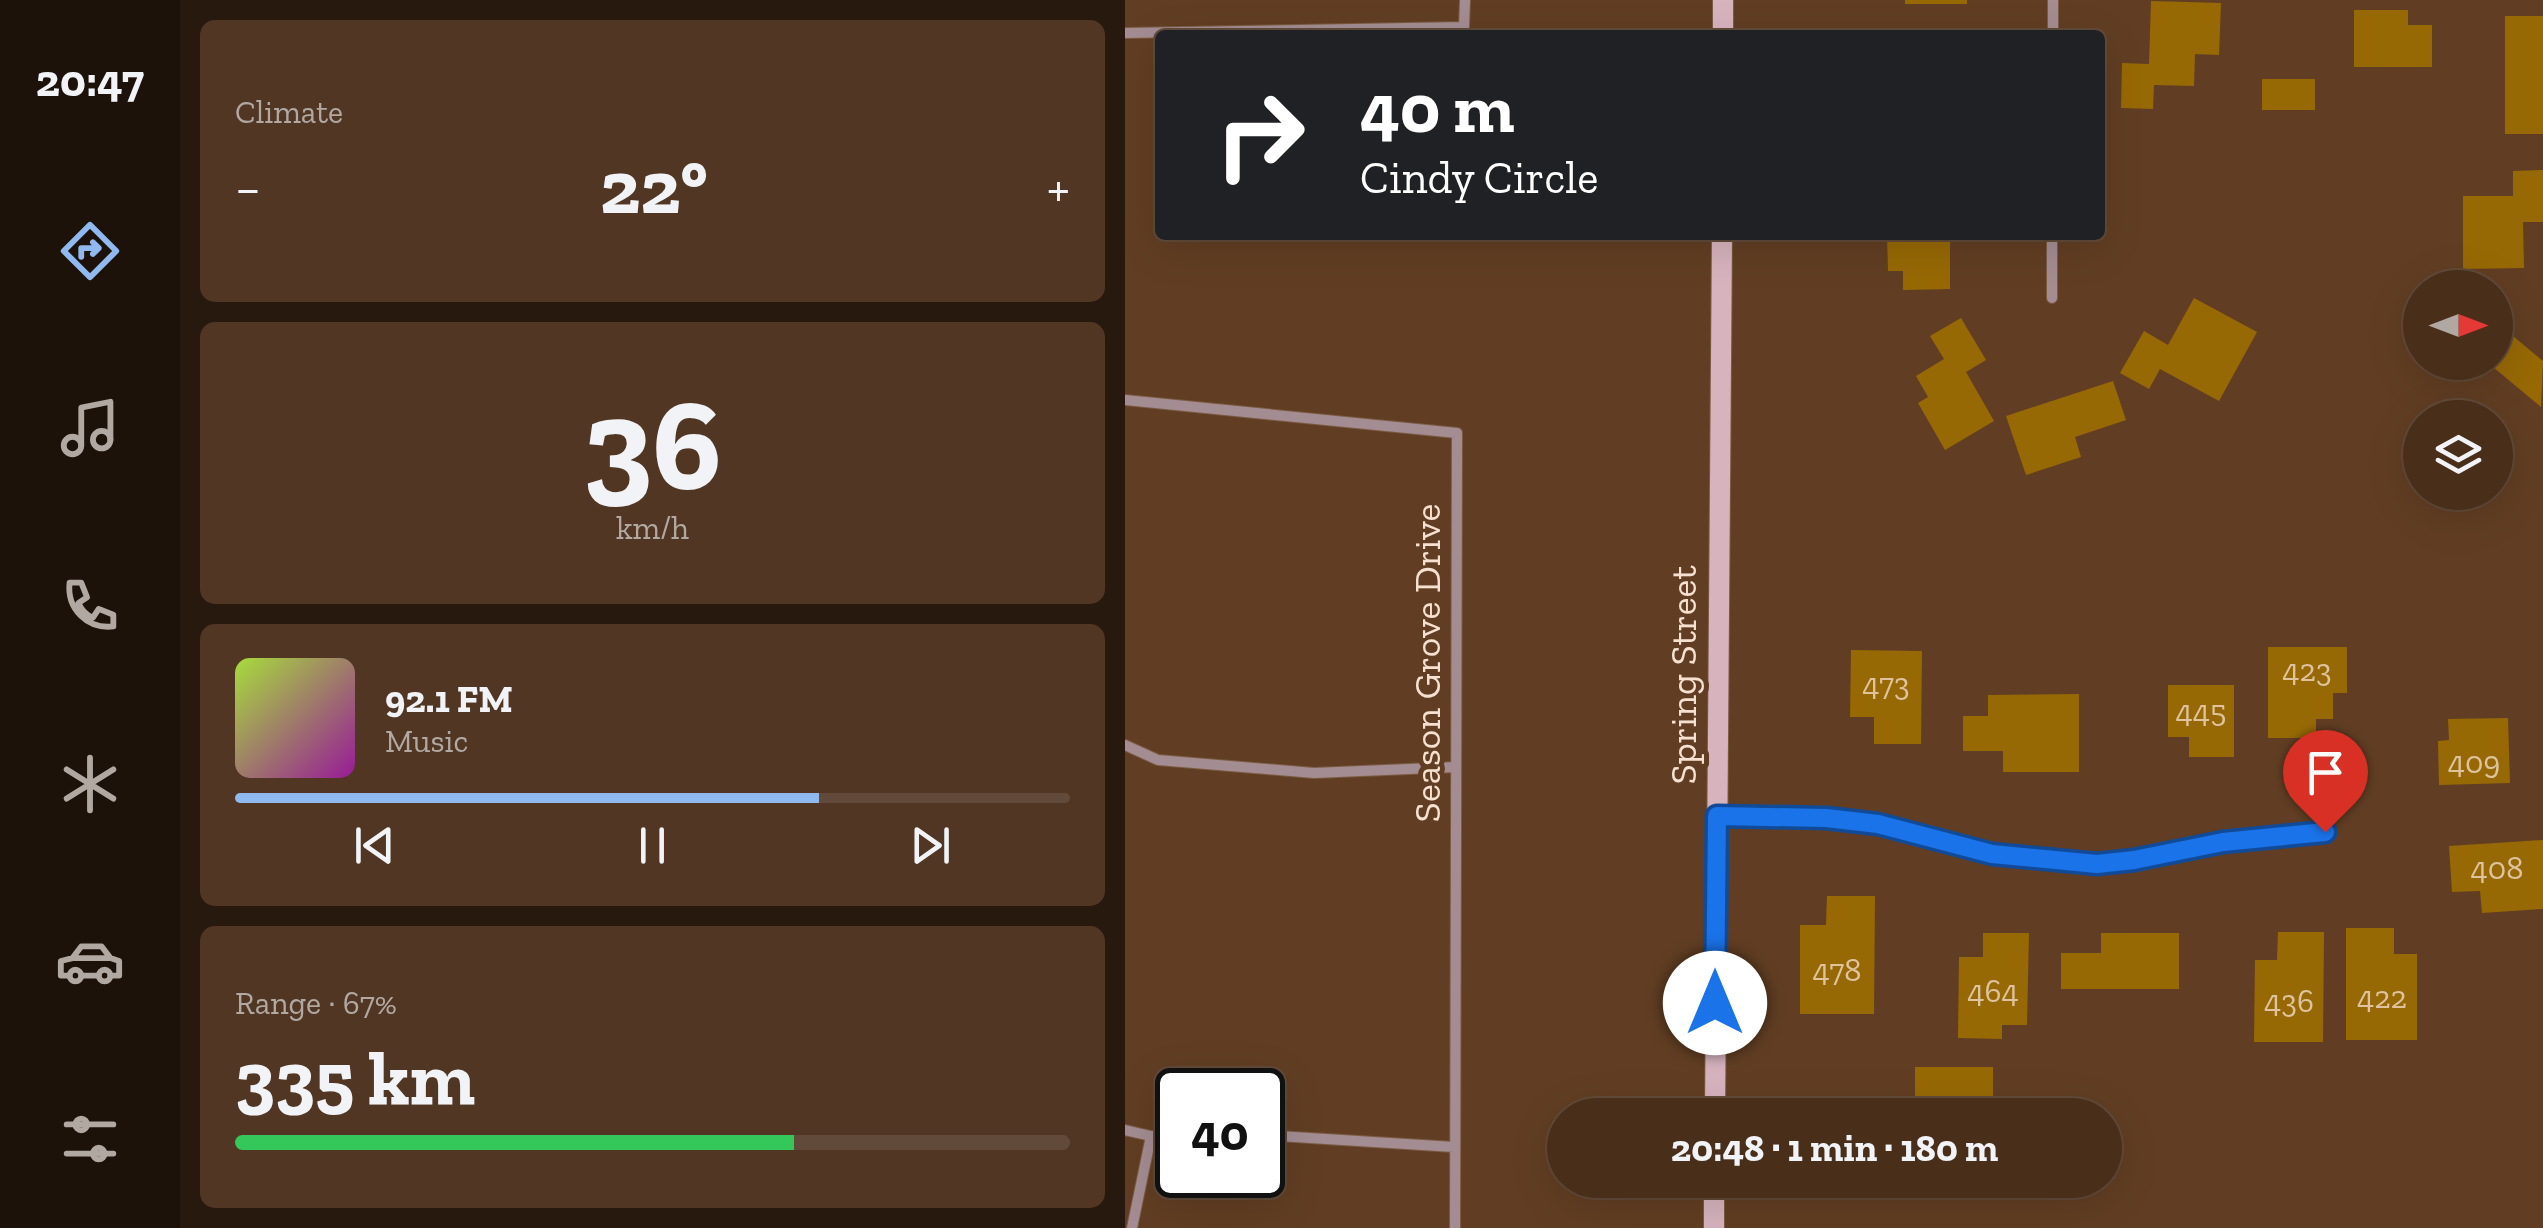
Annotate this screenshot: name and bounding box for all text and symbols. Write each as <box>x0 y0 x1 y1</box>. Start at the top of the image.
text: 20:47 <box>36 54 144 108</box>
text: 40 m <box>1360 66 1515 150</box>
icon: right <box>1195 70 1325 200</box>
text: Climate <box>235 93 343 131</box>
text: 22° <box>600 142 708 232</box>
text: Cindy Circle <box>1360 151 1598 205</box>
text: − <box>235 155 261 221</box>
text: + <box>1047 155 1070 221</box>
icon: directions <box>55 216 125 286</box>
north arrow <box>2403 270 2513 380</box>
map controls <box>2403 270 2513 510</box>
text: 36 <box>583 366 722 522</box>
icon: music <box>55 393 125 463</box>
button: layers <box>2403 400 2513 510</box>
street label: Season Grove Drive <box>1404 504 1450 822</box>
text: km/h <box>616 509 689 547</box>
street label: Spring Street <box>1660 565 1706 785</box>
icon: phone <box>55 571 125 641</box>
house number: 423 <box>2282 651 2332 689</box>
house number: 473 <box>1862 665 1910 703</box>
text: 92.1 FM <box>385 676 513 722</box>
house number: 445 <box>2176 692 2226 730</box>
text: Music <box>385 722 468 760</box>
pin <box>2283 730 2368 833</box>
house number: 409 <box>2448 743 2500 781</box>
icon: arrive <box>2298 745 2353 800</box>
icon: climate <box>55 749 125 819</box>
icon: previous <box>347 818 402 873</box>
icon: pause <box>625 818 680 873</box>
icon: next <box>903 818 958 873</box>
house number: 408 <box>2471 849 2523 887</box>
icon: car <box>55 926 125 996</box>
position arrow <box>1663 951 1767 1055</box>
house number: 478 <box>1812 951 1862 989</box>
house number: 464 <box>1967 972 2019 1010</box>
house number: 422 <box>2357 978 2407 1016</box>
house number: 436 <box>2264 982 2314 1020</box>
text: Range · 67% <box>235 984 397 1022</box>
text: 335 km <box>235 1033 475 1123</box>
speed limit sign: 40 <box>1155 1068 1285 1198</box>
icon: filters <box>55 1104 125 1174</box>
text: 20:48 · 1 min · 180 m <box>1671 1125 1998 1171</box>

